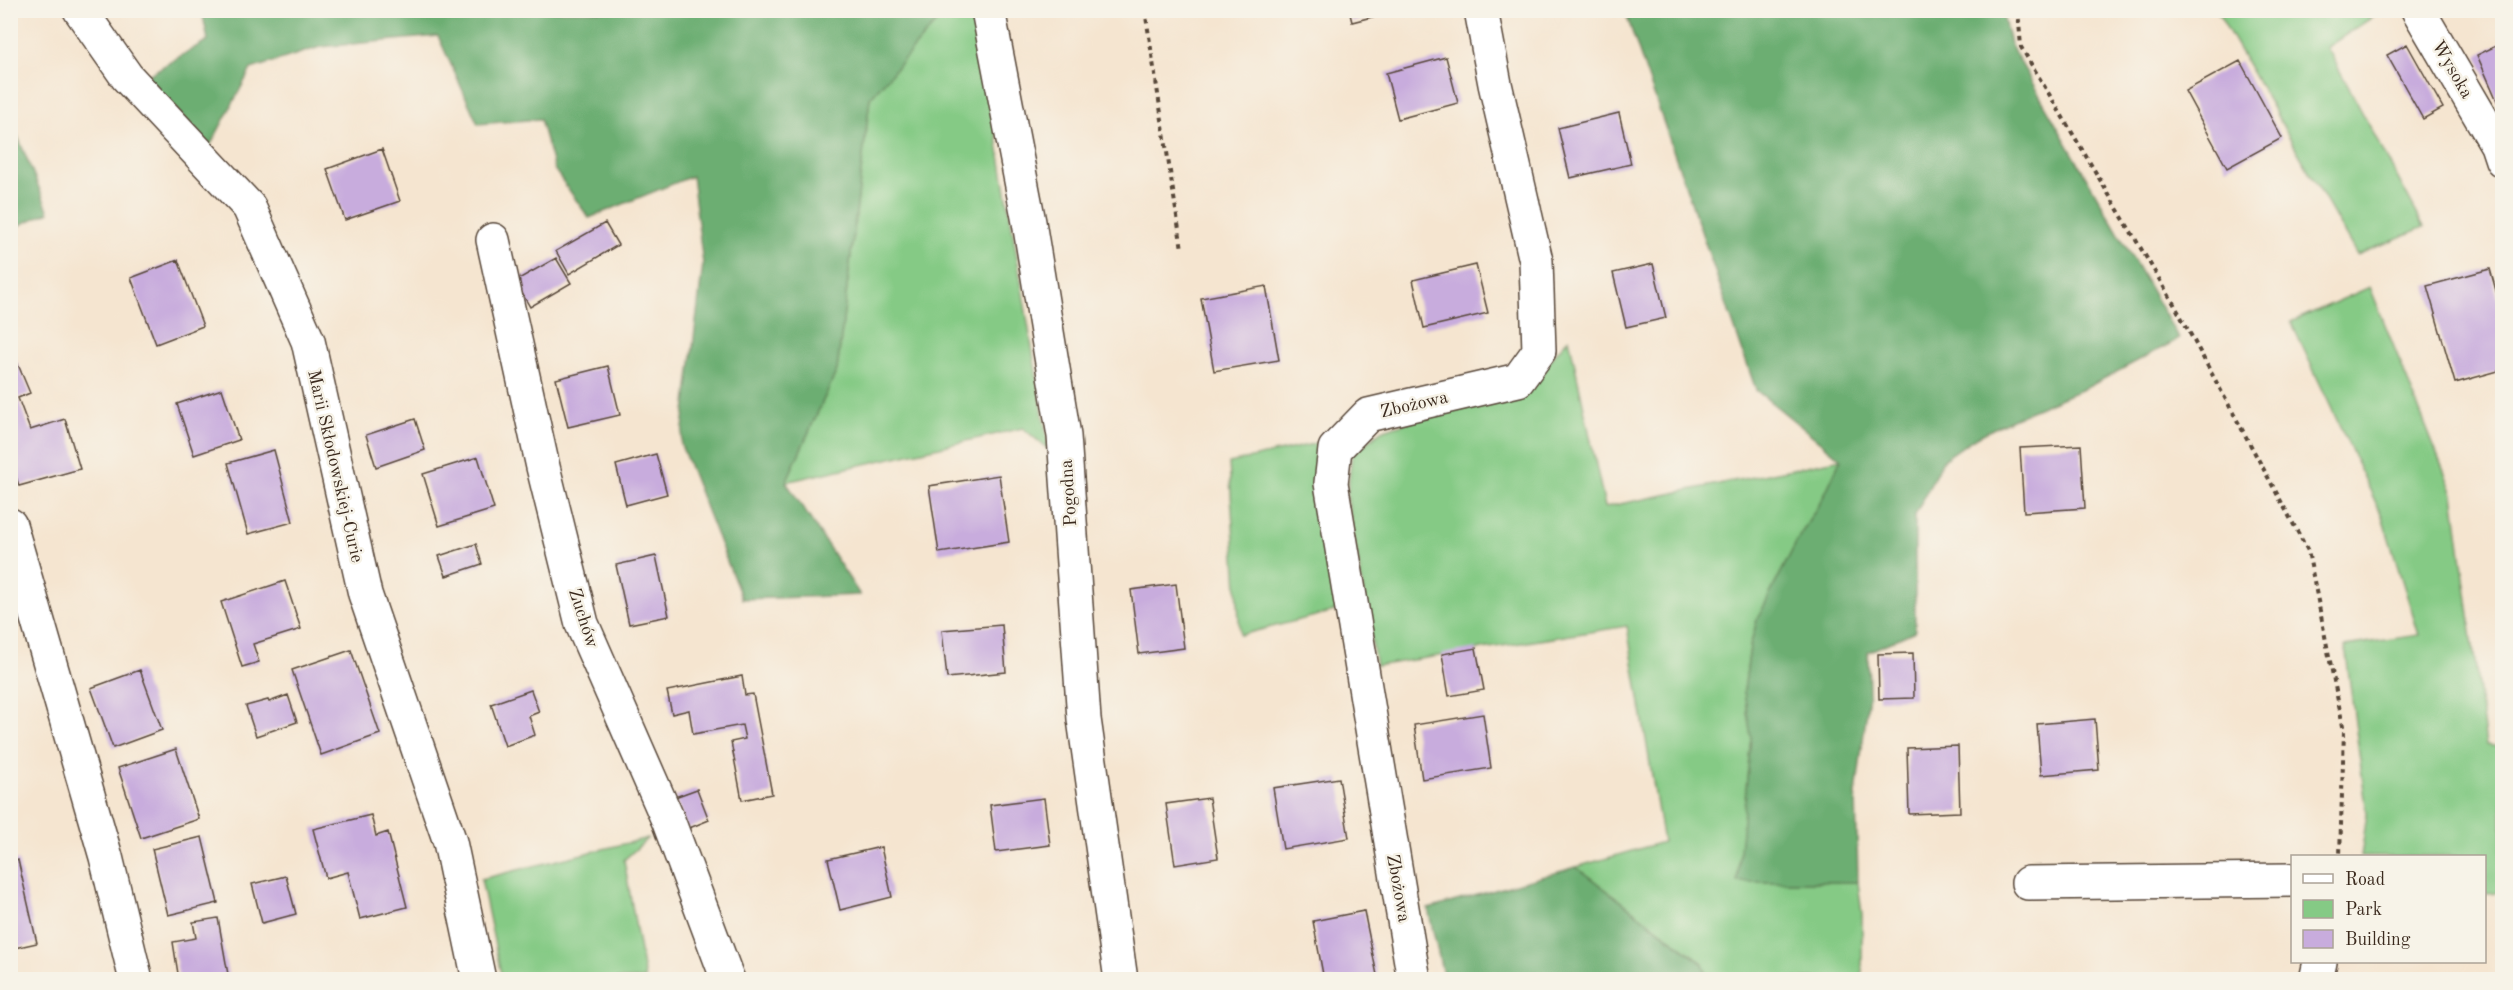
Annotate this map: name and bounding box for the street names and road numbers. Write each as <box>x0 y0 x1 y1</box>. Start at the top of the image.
street label: Wysoka <box>2428 37 2476 102</box>
street label: Marii Skłodowskiej-Curie <box>304 368 366 564</box>
street label: Zbożowa <box>1379 388 1450 421</box>
street label: Pogodna <box>1058 459 1080 527</box>
street label: Zuchów <box>565 586 601 650</box>
street label: Zbożowa <box>1383 853 1413 924</box>

